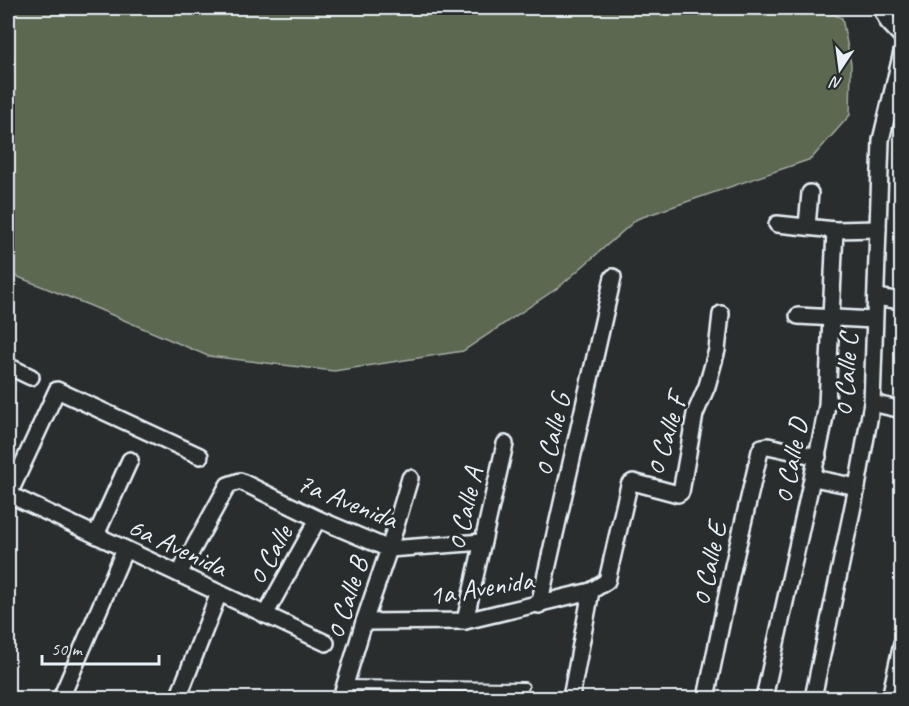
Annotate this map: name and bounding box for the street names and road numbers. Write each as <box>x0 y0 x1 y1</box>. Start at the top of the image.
street label: 0 Calle C <box>825 329 866 418</box>
street label: 0 Calle F <box>637 385 696 480</box>
street label: 0 Calle G <box>525 387 579 480</box>
street label: 0 Calle D <box>765 414 816 507</box>
street label: 0 Calle A <box>438 462 491 554</box>
street label: 7a Avenida <box>293 465 405 537</box>
street label: 6a Avenida <box>123 508 234 585</box>
street label: 0 Calle E <box>683 516 735 609</box>
street label: 0 Calle <box>239 517 301 591</box>
street label: 0 Calle B <box>317 550 377 644</box>
street label: 1a Avenida <box>426 562 537 613</box>

